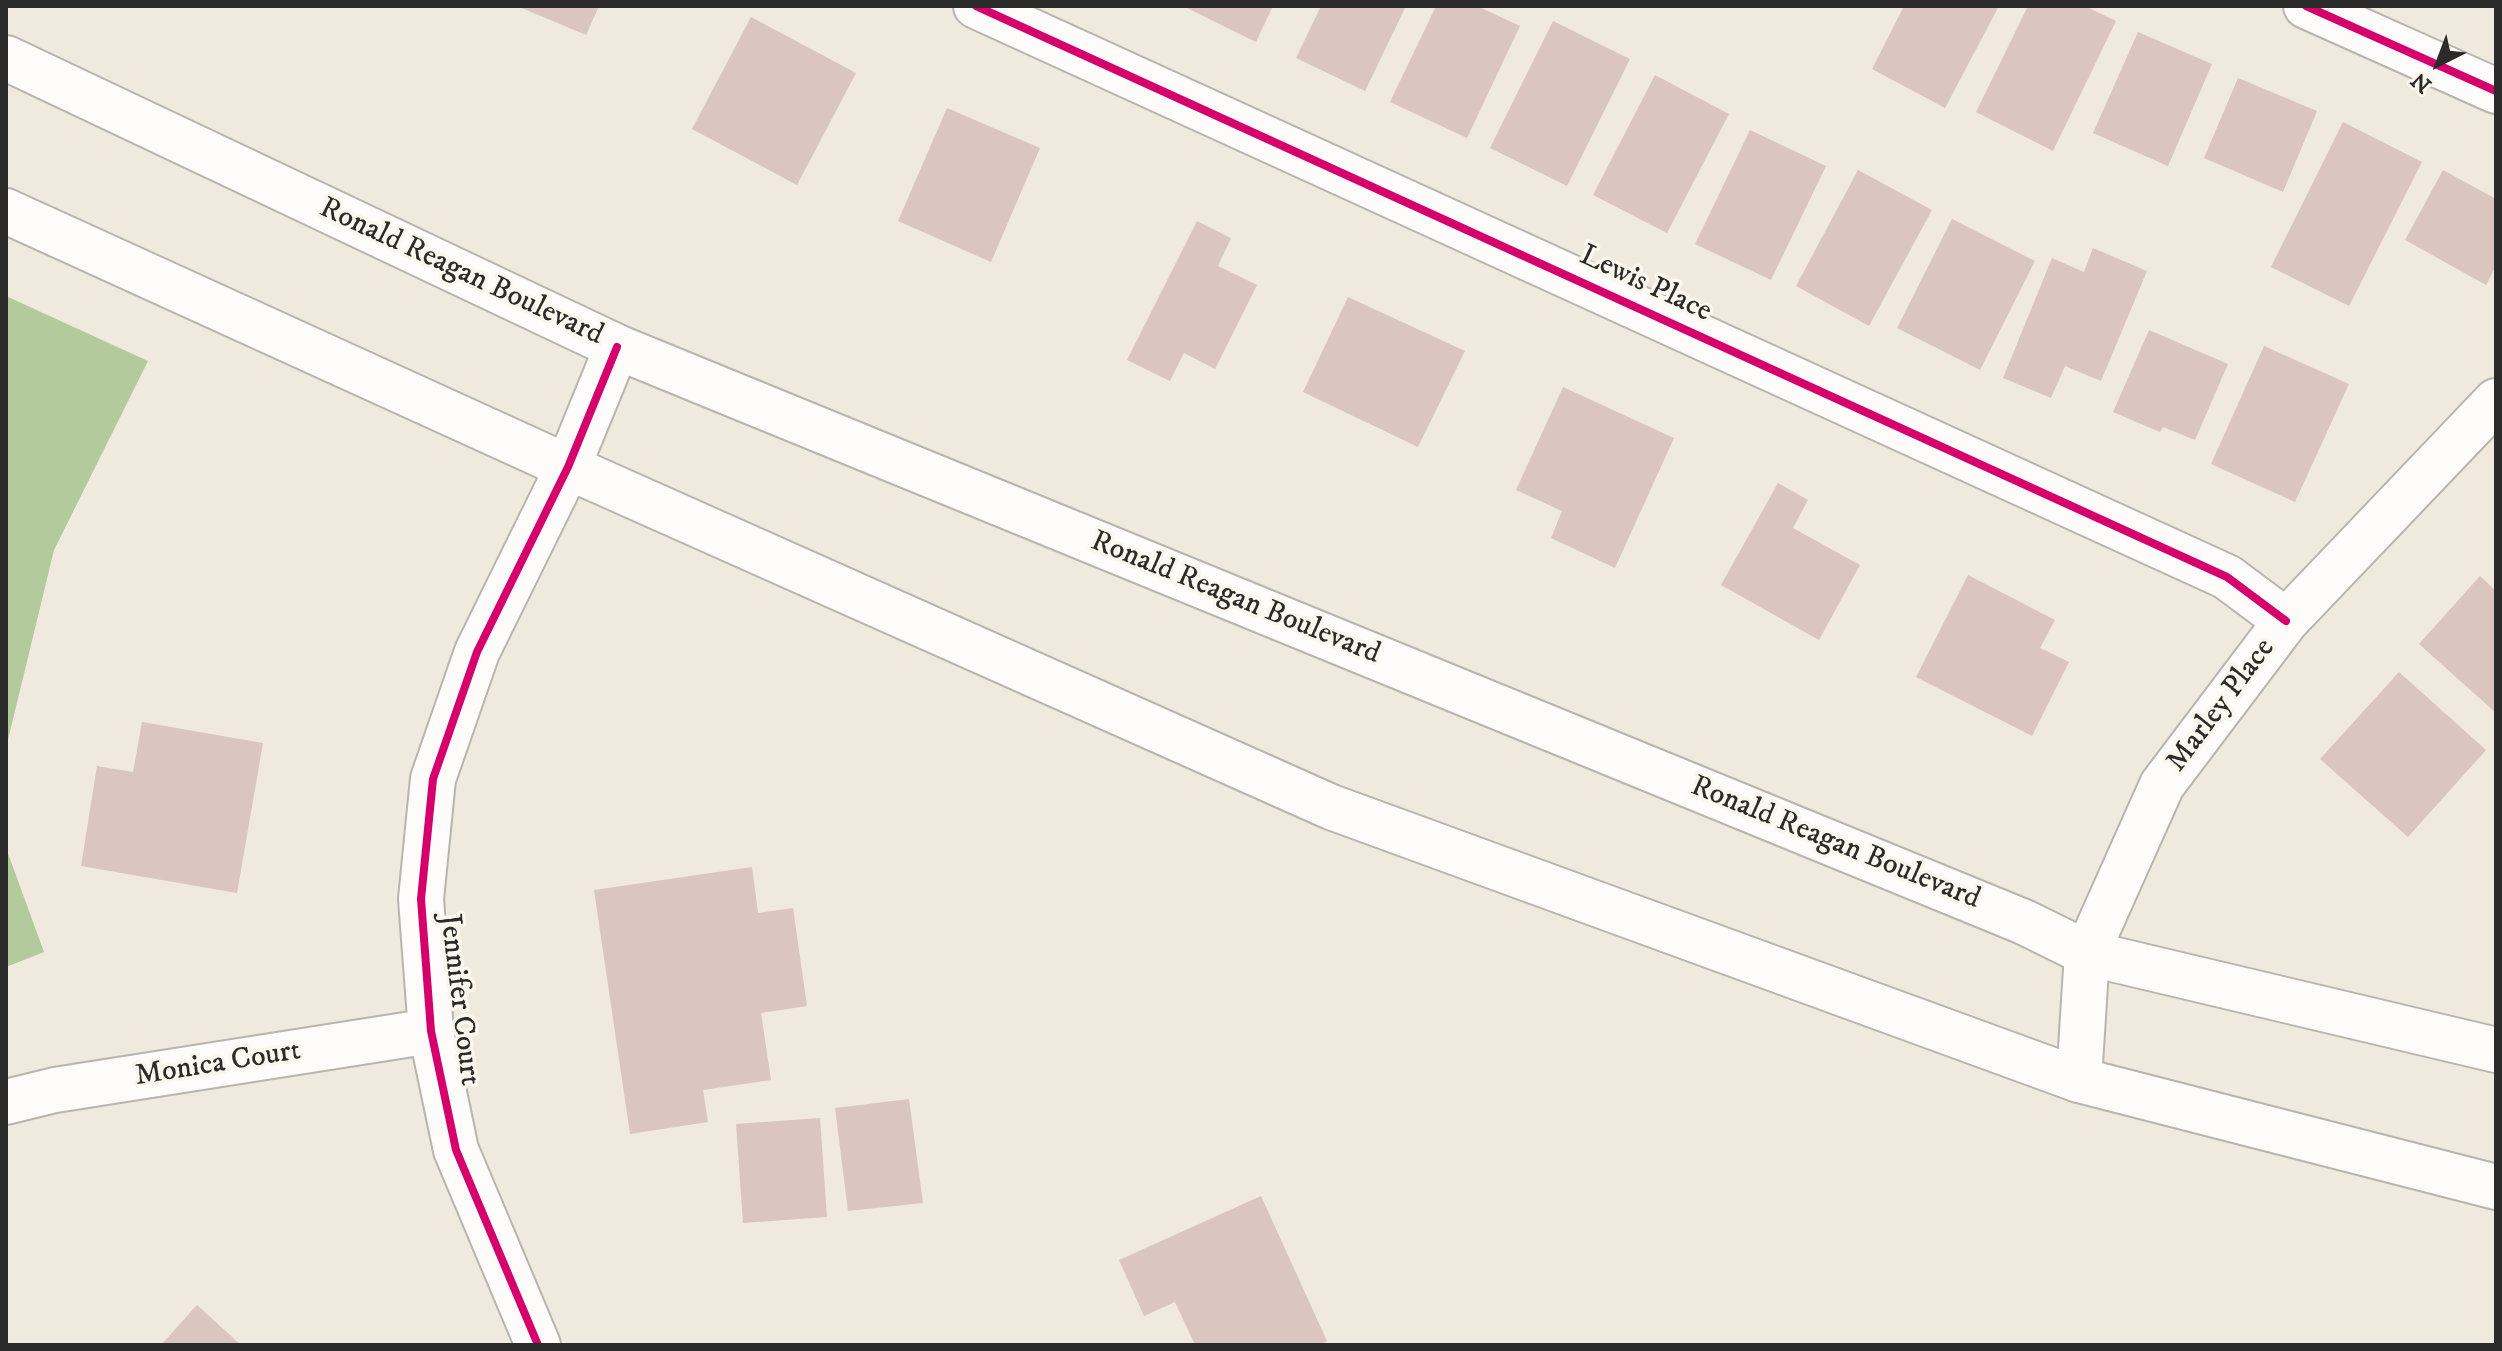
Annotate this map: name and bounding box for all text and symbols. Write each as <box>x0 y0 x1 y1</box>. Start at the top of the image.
north arrow <box>2398 24 2478 104</box>
text: N <box>2406 66 2437 98</box>
street label: Ronald Reagan Boulevard <box>313 191 609 355</box>
street label: Lewis Place <box>1573 239 1717 331</box>
street label: Ronald Reagan Boulevard <box>1085 524 1385 674</box>
street label: Marley Place <box>2160 632 2284 780</box>
street label: Ronald Reagan Boulevard <box>1685 769 1985 919</box>
street label: Jennifer Court <box>430 912 486 1088</box>
street label: Monica Court <box>133 1034 303 1096</box>

